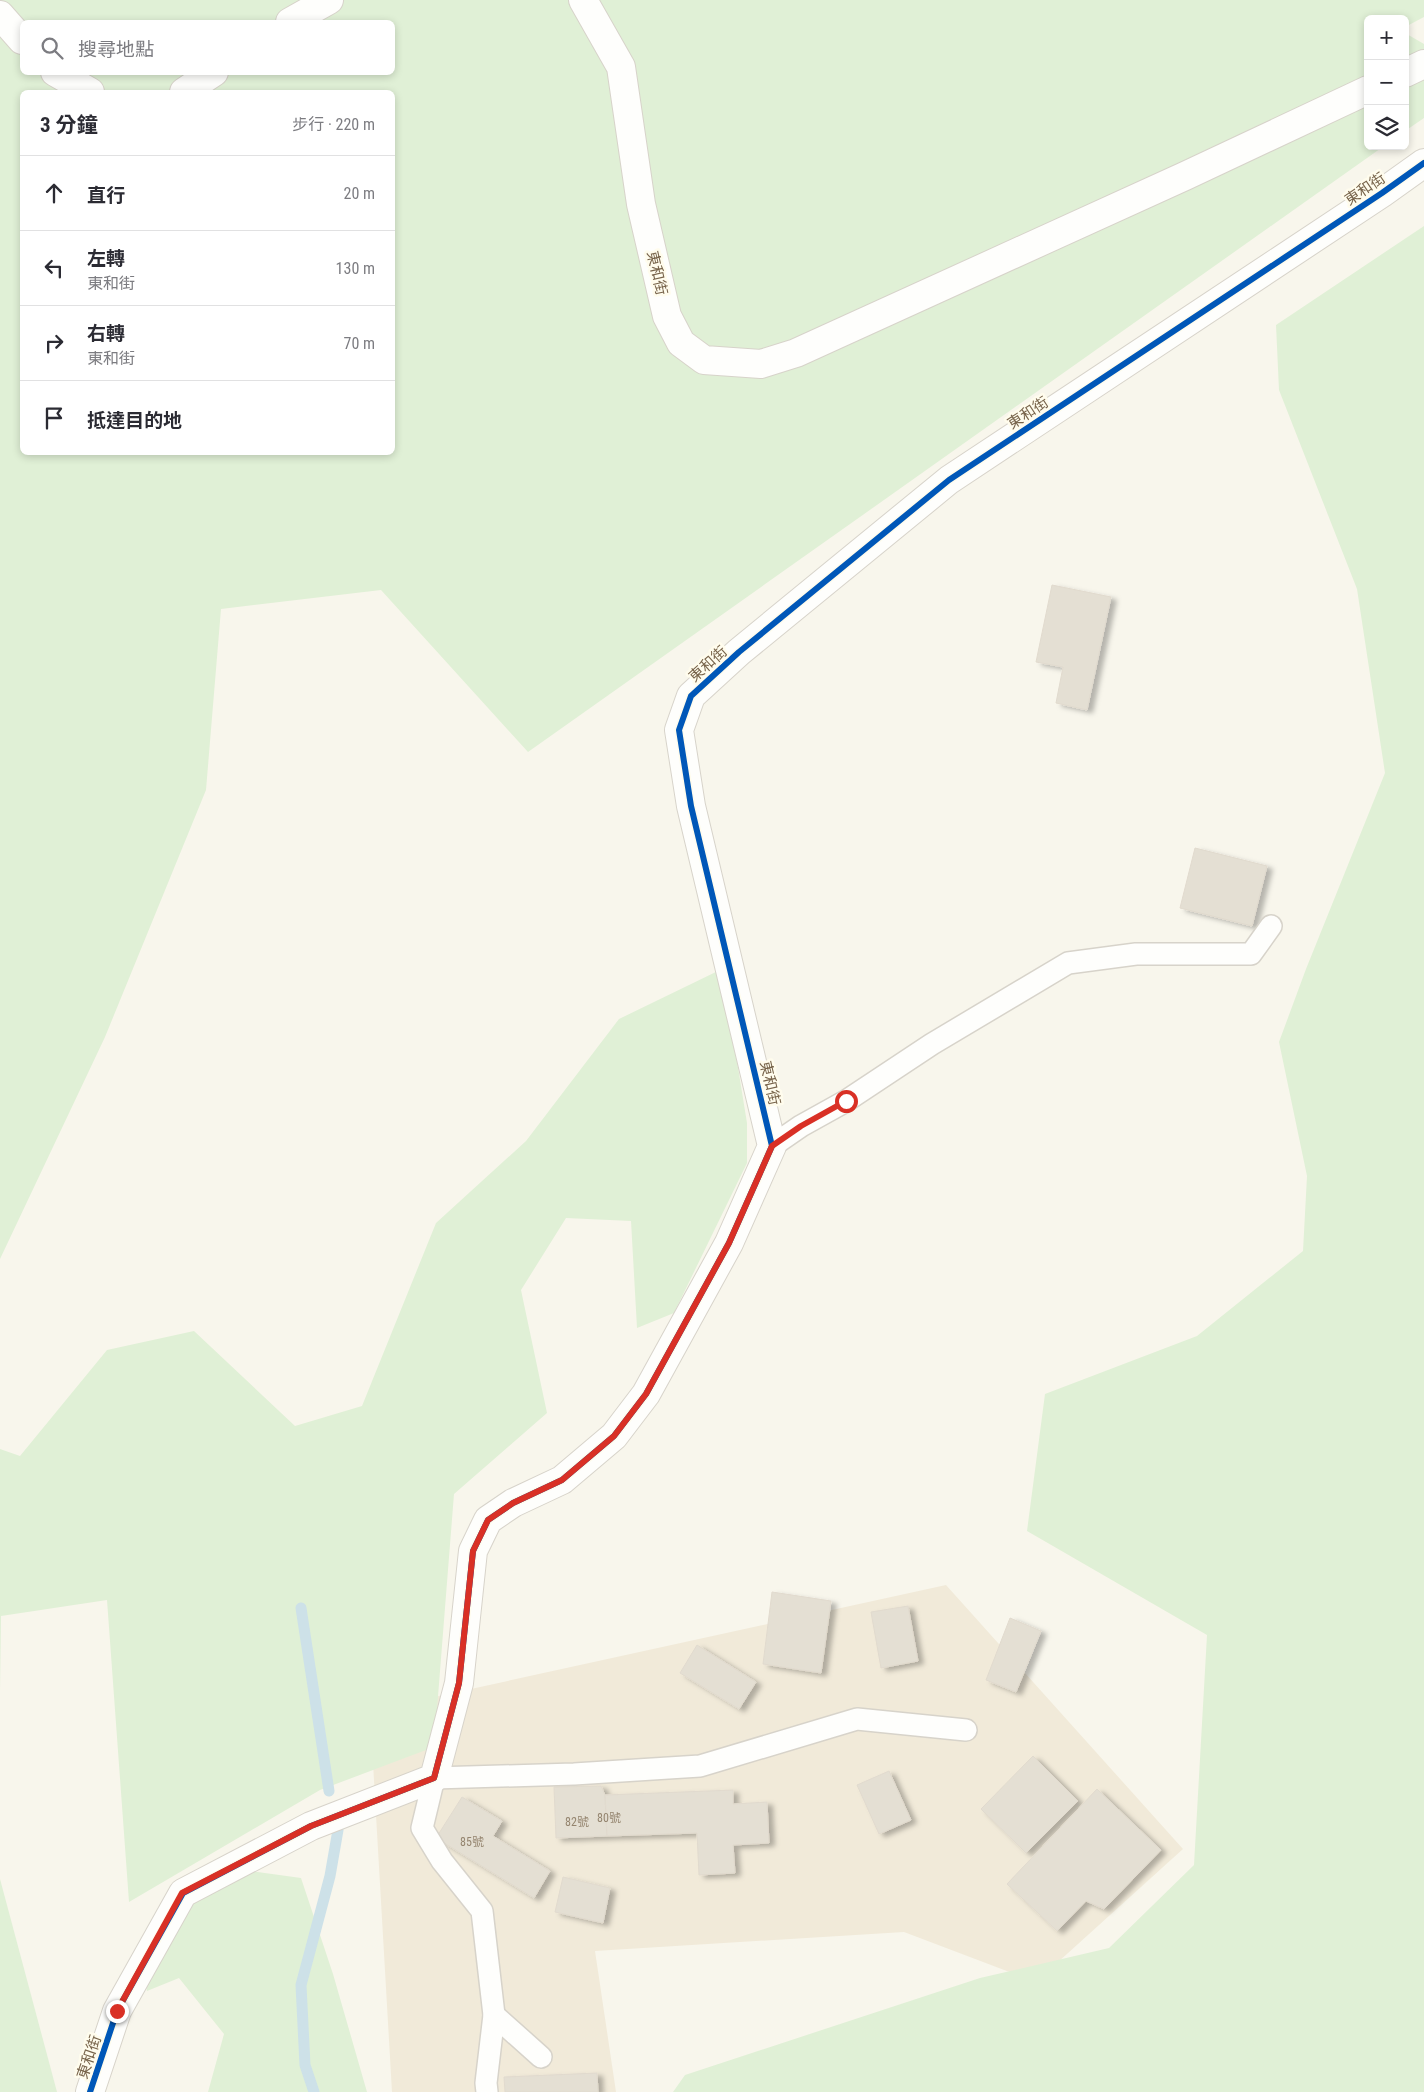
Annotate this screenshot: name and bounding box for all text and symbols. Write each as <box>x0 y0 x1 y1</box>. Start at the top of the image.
map controls <box>1364 15 1409 150</box>
button: + <box>1364 15 1409 60</box>
search box <box>20 20 395 75</box>
icon: search <box>38 34 66 62</box>
text: 搜尋地點 <box>78 38 154 61</box>
button: − <box>1364 60 1409 105</box>
button: layers <box>1364 105 1409 150</box>
text: 3 分鐘 <box>40 113 97 137</box>
text: 步行 · 220 m <box>292 115 375 134</box>
street label: 東和街 <box>1341 169 1389 209</box>
icon: ahead <box>40 179 68 207</box>
text: 直行 <box>87 184 125 207</box>
text: 20 m <box>343 184 375 203</box>
text: 左轉 <box>87 247 125 270</box>
street label: 東和街 <box>643 249 671 297</box>
icon: left <box>40 254 68 282</box>
text: 130 m <box>336 259 375 278</box>
text: 東和街 <box>87 274 135 293</box>
text: 右轉 <box>87 322 125 345</box>
icon: right <box>40 329 68 357</box>
text: 70 m <box>343 334 375 353</box>
text: 東和街 <box>87 349 135 368</box>
street label: 東和街 <box>1004 393 1052 433</box>
icon: arrive <box>40 404 68 432</box>
text: 抵達目的地 <box>87 409 182 432</box>
street label: 東和街 <box>685 642 731 686</box>
street label: 東和街 <box>756 1059 784 1107</box>
route start <box>835 1090 858 1113</box>
house number: 80號 <box>597 1811 621 1825</box>
house number: 82號 <box>565 1815 589 1829</box>
house number: 85號 <box>460 1835 484 1849</box>
route end <box>106 2000 129 2023</box>
street label: 東和街 <box>73 2033 105 2081</box>

